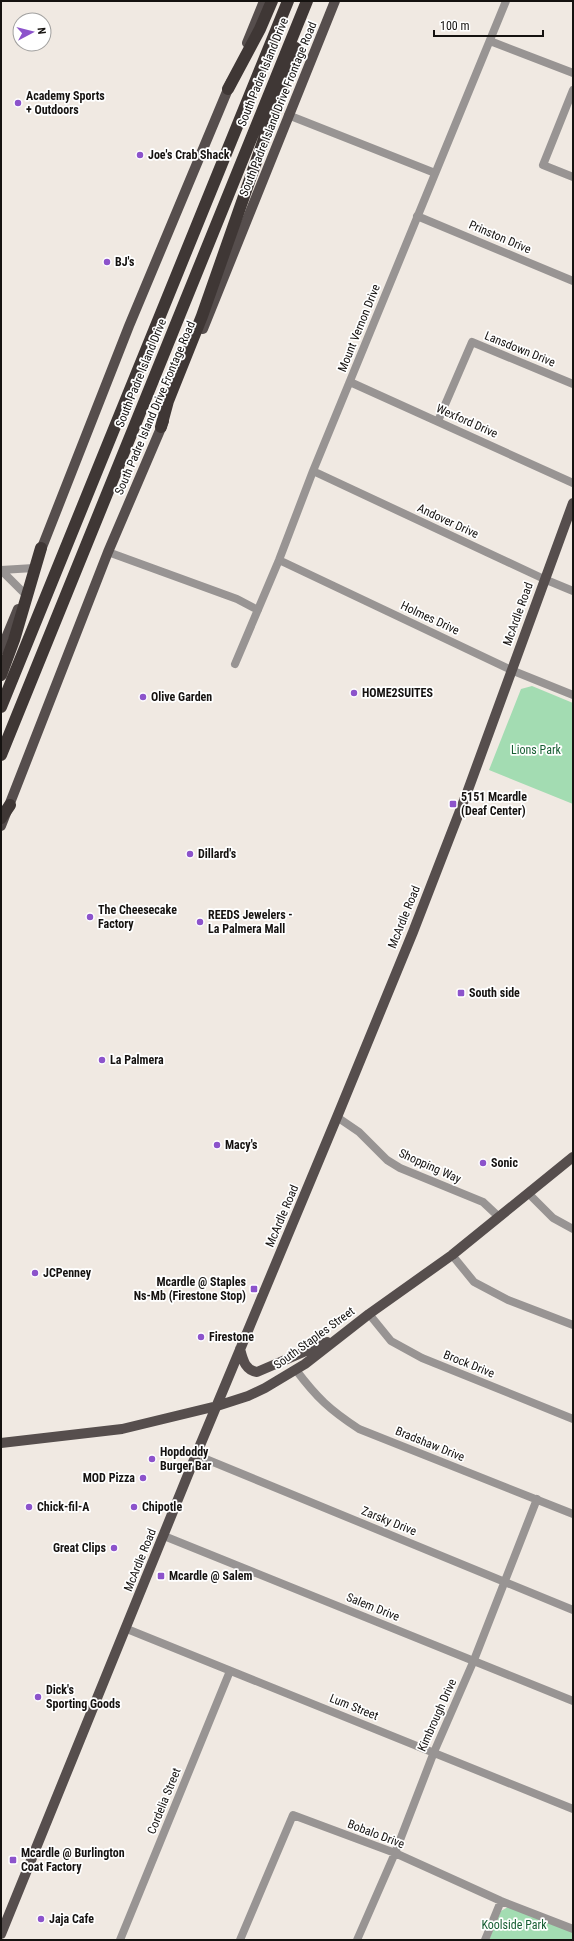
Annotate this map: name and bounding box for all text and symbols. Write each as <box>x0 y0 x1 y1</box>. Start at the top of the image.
north arrow <box>12 12 52 52</box>
scale bar <box>434 12 543 38</box>
street label: South Padre Island Drive <box>235 15 291 128</box>
text: 100 m <box>440 19 470 33</box>
street label: South Padre Island Drive Frontage Road <box>236 20 320 198</box>
text: N <box>35 27 48 35</box>
place label: Academy Sports + Outdoors <box>26 89 105 117</box>
marker: Academy Sports + Outdoors <box>13 98 23 108</box>
place label: Joe's Crab Shack <box>148 148 230 162</box>
marker: Joe's Crab Shack <box>135 150 145 160</box>
street label: Prinston Drive <box>467 218 534 257</box>
place label: BJ's <box>115 255 135 269</box>
marker: BJ's <box>102 257 112 267</box>
street label: Mount Vernon Drive <box>335 282 383 374</box>
street label: South Padre Island Drive <box>113 316 169 429</box>
street label: South Padre Island Drive Frontage Road <box>112 319 198 497</box>
street label: Lansdown Drive <box>483 328 558 370</box>
street label: Wexford Drive <box>434 401 500 441</box>
street label: Andover Drive <box>415 501 481 541</box>
street label: McArdle Road <box>500 580 536 648</box>
street label: Holmes Drive <box>398 598 462 638</box>
place label: HOME2SUITES <box>362 686 433 700</box>
marker: HOME2SUITES <box>349 688 359 698</box>
place label: Olive Garden <box>151 690 212 704</box>
marker: Olive Garden <box>138 692 148 702</box>
park label: Lions Park <box>511 743 562 757</box>
place label: 5151 Mcardle (Deaf Center) <box>461 790 527 818</box>
marker: 5151 Mcardle (Deaf Center) <box>448 799 458 809</box>
place label: Dillard's <box>198 847 237 861</box>
marker: Dillard's <box>185 849 195 859</box>
street label: McArdle Road <box>385 884 423 950</box>
place label: The Cheesecake Factory <box>98 903 177 931</box>
place label: REEDS Jewelers - La Palmera Mall <box>208 908 293 936</box>
marker: The Cheesecake Factory <box>85 912 95 922</box>
marker: REEDS Jewelers - La Palmera Mall <box>195 917 205 927</box>
place label: South side <box>469 986 520 1000</box>
marker: South side <box>456 988 466 998</box>
place label: La Palmera <box>110 1053 164 1067</box>
marker: La Palmera <box>97 1055 107 1065</box>
place label: Macy's <box>225 1138 258 1152</box>
marker: Macy's <box>212 1140 222 1150</box>
street label: Shopping Way <box>397 1146 463 1186</box>
place label: Sonic <box>491 1156 518 1170</box>
marker: Sonic <box>478 1158 488 1168</box>
street label: McArdle Road <box>263 1183 301 1249</box>
place label: JCPenney <box>43 1266 92 1280</box>
marker: JCPenney <box>30 1268 40 1278</box>
place label: Mcardle @ Staples Ns-Mb (Firestone Stop) <box>134 1275 247 1303</box>
marker: Mcardle @ Staples Ns-Mb (Firestone Stop) <box>249 1284 259 1294</box>
street label: South Staples Street <box>271 1304 357 1372</box>
place label: Firestone <box>209 1330 254 1344</box>
marker: Firestone <box>196 1332 206 1342</box>
street label: Brock Drive <box>441 1347 497 1381</box>
street label: Bradshaw Drive <box>393 1424 467 1464</box>
place label: Hopdoddy Burger Bar <box>160 1445 211 1473</box>
marker: Hopdoddy Burger Bar <box>147 1454 157 1464</box>
place label: MOD Pizza <box>83 1471 135 1485</box>
marker: MOD Pizza <box>138 1473 148 1483</box>
place label: Chick-fil-A <box>37 1500 90 1514</box>
place label: Chipotle <box>142 1500 182 1514</box>
marker: Chick-fil-A <box>24 1502 34 1512</box>
marker: Chipotle <box>129 1502 139 1512</box>
street label: Zarsky Drive <box>359 1504 419 1539</box>
street label: McArdle Road <box>121 1527 159 1593</box>
place label: Great Clips <box>53 1541 107 1555</box>
marker: Great Clips <box>109 1543 119 1553</box>
place label: Mcardle @ Salem <box>169 1569 252 1583</box>
marker: Mcardle @ Salem <box>156 1571 166 1581</box>
street label: Salem Drive <box>344 1590 402 1624</box>
street label: Kimbrough Drive <box>415 1676 459 1753</box>
place label: Dick's Sporting Goods <box>46 1683 121 1711</box>
street label: Lum Street <box>328 1691 381 1723</box>
marker: Dick's Sporting Goods <box>33 1692 43 1702</box>
street label: Cordelia Street <box>144 1765 184 1836</box>
street label: Bobalo Drive <box>346 1817 407 1851</box>
place label: Mcardle @ Burlington Coat Factory <box>21 1846 125 1874</box>
marker: Mcardle @ Burlington Coat Factory <box>8 1855 18 1865</box>
place label: Jaja Cafe <box>49 1912 94 1926</box>
marker: Jaja Cafe <box>36 1914 46 1924</box>
park label: Koolside Park <box>481 1918 547 1932</box>

